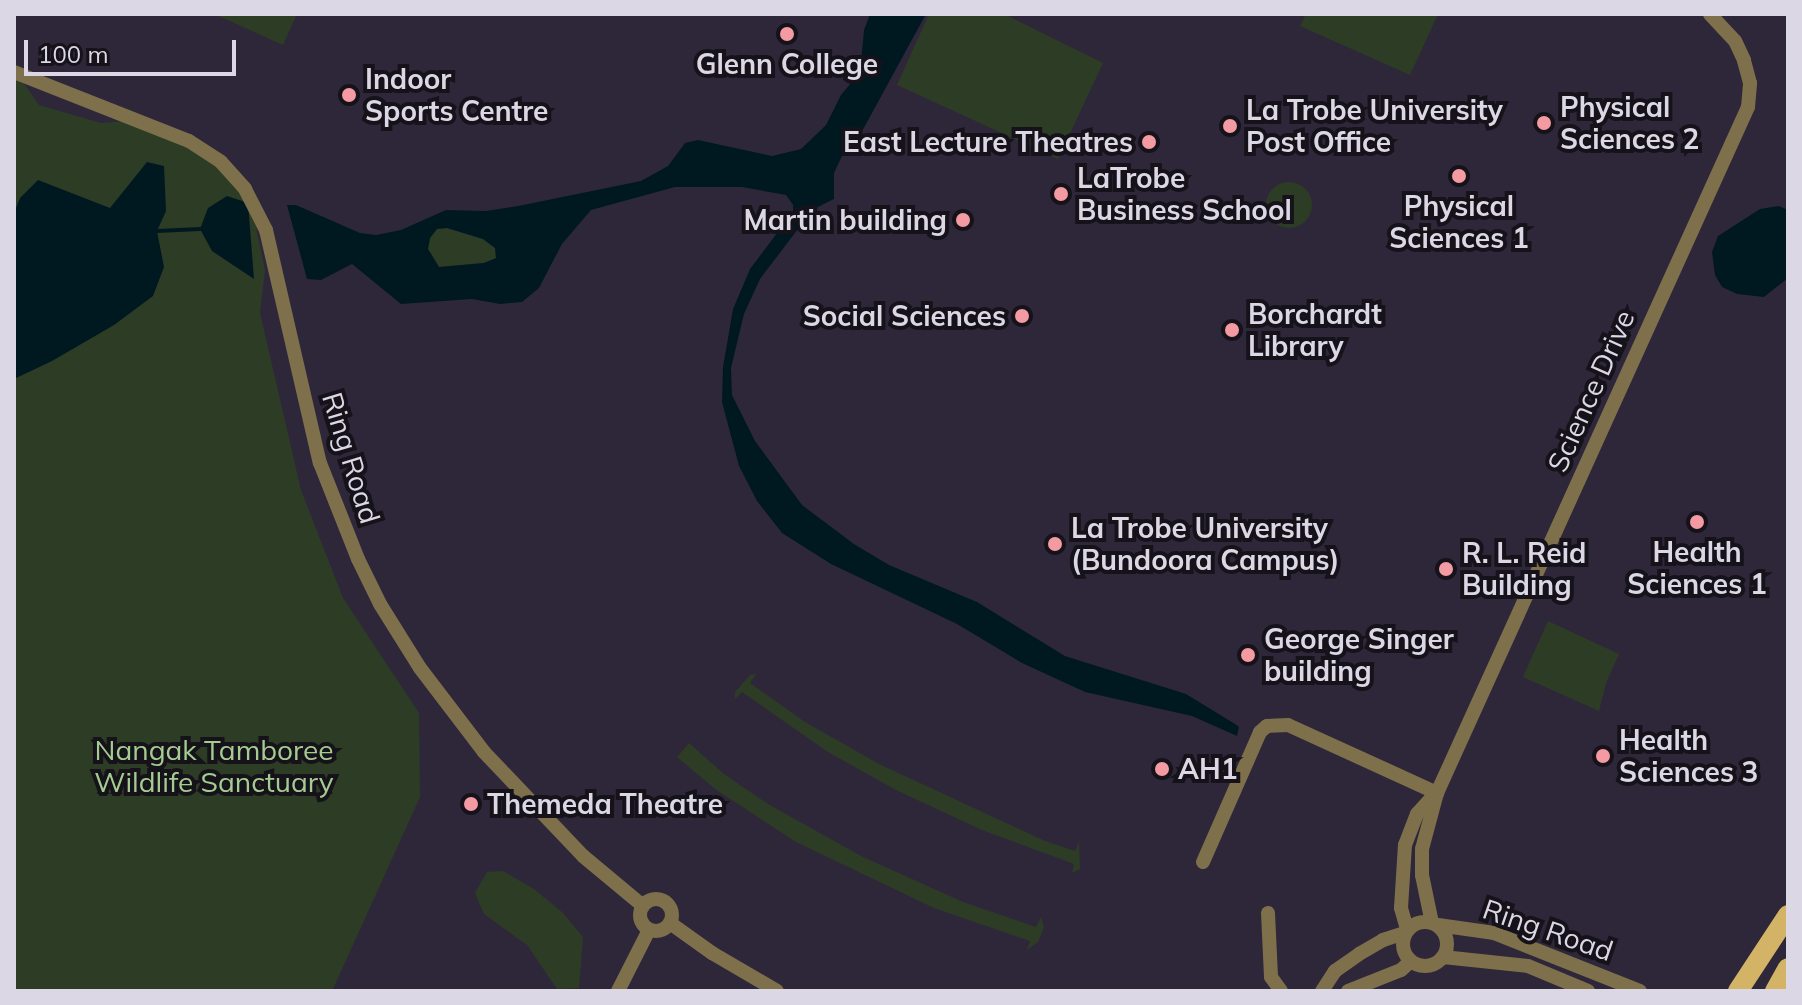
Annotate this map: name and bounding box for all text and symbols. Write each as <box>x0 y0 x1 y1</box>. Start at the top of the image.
scale bar <box>28 24 240 74</box>
marker: Glenn College <box>778 25 796 43</box>
text: 100 m <box>38 39 109 69</box>
place label: Glenn College <box>696 47 878 81</box>
place label: Indoor Sports Centre <box>365 62 548 128</box>
marker: Indoor Sports Centre <box>340 86 358 104</box>
place label: Physical Sciences 2 <box>1560 90 1699 156</box>
place label: La Trobe University Post Office <box>1246 93 1503 159</box>
marker: Physical Sciences 2 <box>1535 114 1553 132</box>
marker: La Trobe University Post Office <box>1221 117 1239 135</box>
place label: East Lecture Theatres <box>843 125 1133 159</box>
marker: East Lecture Theatres <box>1140 133 1158 151</box>
place label: LaTrobe Business School <box>1077 161 1292 227</box>
marker: Physical Sciences 1 <box>1450 167 1468 185</box>
marker: LaTrobe Business School <box>1052 185 1070 203</box>
place label: Physical Sciences 1 <box>1389 189 1529 255</box>
place label: Martin building <box>743 203 947 237</box>
marker: Martin building <box>954 211 972 229</box>
place label: Borchardt Library <box>1248 297 1382 363</box>
place label: Social Sciences <box>803 299 1006 333</box>
street label: Science Drive <box>1540 305 1642 477</box>
marker: Social Sciences <box>1013 307 1031 325</box>
marker: Borchardt Library <box>1223 321 1241 339</box>
street label: Ring Road <box>315 388 387 528</box>
place label: La Trobe University (Bundoora Campus) <box>1071 511 1340 577</box>
marker: Health Sciences 1 <box>1688 513 1706 531</box>
marker: La Trobe University (Bundoora Campus) <box>1046 535 1064 553</box>
place label: Health Sciences 1 <box>1627 535 1767 601</box>
place label: R. L. Reid Building <box>1462 536 1586 602</box>
marker: R. L. Reid Building <box>1437 560 1455 578</box>
place label: George Singer building <box>1264 622 1454 688</box>
marker: George Singer building <box>1239 646 1257 664</box>
place label: Health Sciences 3 <box>1619 723 1758 789</box>
park label: Nangak Tamboree Wildlife Sanctuary <box>94 733 334 799</box>
marker: Health Sciences 3 <box>1594 747 1612 765</box>
place label: AH1 <box>1178 752 1237 786</box>
marker: AH1 <box>1153 760 1171 778</box>
place label: Themeda Theatre <box>487 787 723 821</box>
marker: Themeda Theatre <box>462 795 480 813</box>
street label: Ring Road <box>1479 892 1617 968</box>

